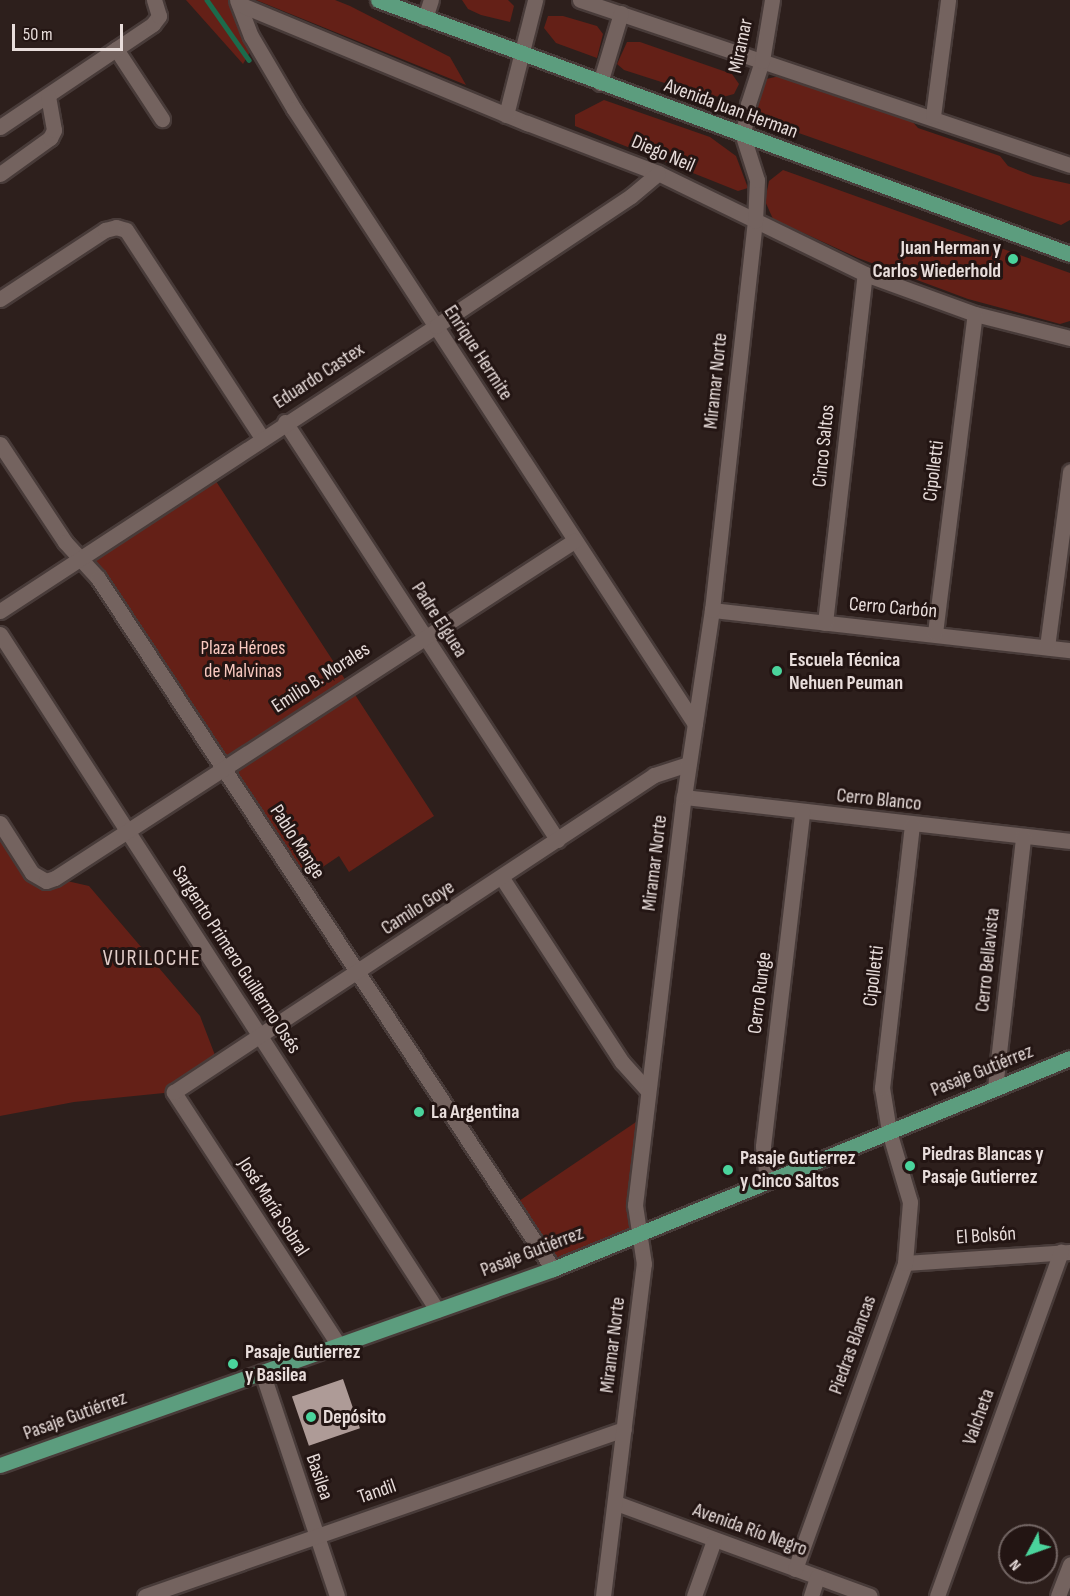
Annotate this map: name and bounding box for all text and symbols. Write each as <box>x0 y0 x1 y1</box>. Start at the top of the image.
scale bar <box>15 12 126 50</box>
street label: Miramar <box>724 17 758 75</box>
text: 50 m <box>23 24 53 45</box>
street label: Avenida Juan Herman <box>661 74 801 144</box>
street label: Diego Neil <box>628 130 698 178</box>
place label: Juan Herman y Carlos Wiederhold <box>873 236 1001 283</box>
marker: Juan Herman y Carlos Wiederhold <box>1006 252 1020 266</box>
street label: Enrique Hermite <box>438 301 518 405</box>
street label: Miramar Norte <box>699 332 733 430</box>
street label: Eduardo Castex <box>269 338 369 414</box>
street label: Cinco Saltos <box>808 404 840 488</box>
street label: Cipolletti <box>918 439 950 503</box>
street label: Padre Elguea <box>406 578 472 662</box>
street label: Cerro Carbón <box>848 592 938 624</box>
park label: Plaza Héroes de Malvinas <box>200 637 286 684</box>
street label: Emilio B. Morales <box>268 637 374 719</box>
place label: Escuela Técnica Nehuen Peuman <box>789 648 903 695</box>
marker: Escuela Técnica Nehuen Peuman <box>770 664 784 678</box>
street label: Cerro Blanco <box>835 784 923 816</box>
street label: Pablo Mange <box>264 800 330 884</box>
street label: Miramar Norte <box>637 814 673 912</box>
street label: Sargento Primero Guillermo Osés <box>166 862 306 1058</box>
street label: Camilo Goye <box>377 875 459 941</box>
street label: Cerro Bellavista <box>971 907 1005 1013</box>
street label: Cipolletti <box>858 944 890 1008</box>
district label: VURILOCHE <box>103 946 201 972</box>
street label: Cerro Runge <box>743 951 777 1035</box>
street label: Pasaje Gutiérrez <box>927 1040 1037 1102</box>
place label: La Argentina <box>431 1100 519 1124</box>
marker: La Argentina <box>412 1105 426 1119</box>
place label: Piedras Blancas y Pasaje Gutierrez <box>922 1142 1043 1189</box>
place label: Pasaje Gutierrez y Cinco Saltos <box>740 1146 855 1193</box>
street label: José María Sobral <box>232 1153 314 1261</box>
marker: Piedras Blancas y Pasaje Gutierrez <box>903 1159 917 1173</box>
marker: Pasaje Gutierrez y Cinco Saltos <box>721 1163 735 1177</box>
street label: Pasaje Gutiérrez <box>477 1221 587 1283</box>
street label: El Bolsón <box>955 1222 1017 1250</box>
street label: Piedras Blancas <box>824 1292 882 1398</box>
street label: Miramar Norte <box>595 1296 631 1394</box>
place label: Pasaje Gutierrez y Basilea <box>245 1340 360 1387</box>
marker: Pasaje Gutierrez y Basilea <box>226 1357 240 1371</box>
street label: Pasaje Gutiérrez <box>20 1386 130 1446</box>
street label: Valcheta <box>958 1386 1000 1448</box>
place label: Depósito <box>323 1405 386 1429</box>
marker: Depósito <box>304 1410 318 1424</box>
street label: Basilea <box>300 1451 338 1503</box>
street label: Tandil <box>355 1474 399 1510</box>
street label: Avenida Río Negro <box>690 1498 810 1562</box>
north arrow <box>998 1524 1058 1584</box>
text: N <box>1006 1555 1026 1574</box>

